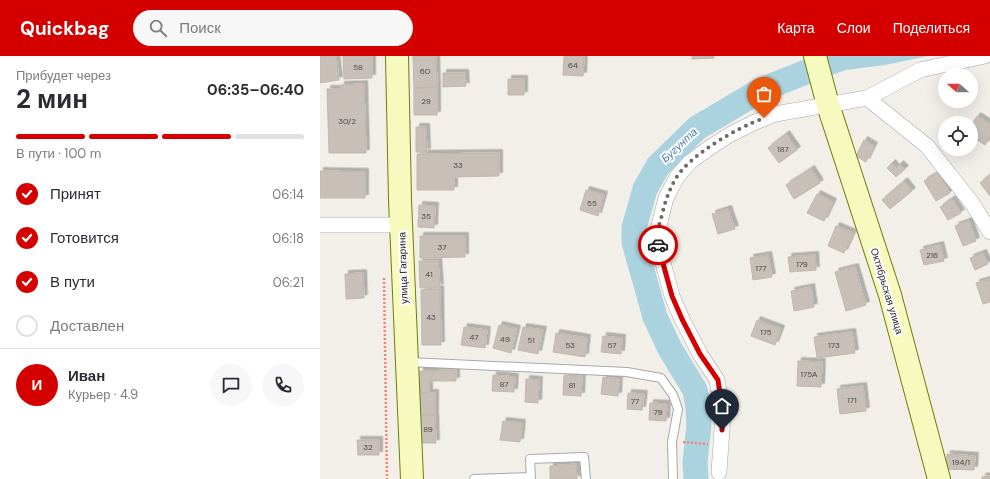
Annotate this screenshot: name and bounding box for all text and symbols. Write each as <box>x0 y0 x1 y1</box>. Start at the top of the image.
search box <box>133 10 413 46</box>
text: Quickbag <box>20 16 109 41</box>
icon: search <box>147 17 169 39</box>
text: Поиск <box>179 18 221 38</box>
text: Карта <box>777 19 815 37</box>
text: Слои <box>837 19 871 37</box>
text: Поделиться <box>893 19 970 37</box>
house number: 64 <box>568 60 578 70</box>
house number: 58 <box>353 62 363 72</box>
house number: 60 <box>420 66 431 76</box>
text: Прибудет через <box>16 67 111 84</box>
north arrow <box>938 68 978 108</box>
map controls <box>938 68 978 156</box>
pin <box>747 77 781 118</box>
text: 06:35–06:40 <box>207 80 304 100</box>
text: 2 мин <box>16 82 88 116</box>
icon: bag <box>753 83 775 105</box>
house number: 29 <box>421 96 431 106</box>
house number: 30/2 <box>338 116 356 126</box>
button: locate <box>938 116 978 156</box>
water label: Бугунта <box>658 125 700 165</box>
house number: 187 <box>777 144 789 154</box>
text: В пути · 100 m <box>16 145 101 162</box>
house number: 33 <box>453 160 463 170</box>
icon: check <box>16 183 38 205</box>
text: Принят <box>50 184 101 204</box>
text: 06:14 <box>272 186 304 203</box>
house number: 55 <box>587 198 597 208</box>
house number: 35 <box>421 211 431 221</box>
courier <box>638 225 678 265</box>
icon: check <box>16 227 38 249</box>
text: Готовится <box>50 228 119 248</box>
text: 06:18 <box>272 230 304 247</box>
street label: улица Гагарина <box>395 231 411 304</box>
icon: car <box>647 234 669 256</box>
house number: 37 <box>438 242 446 252</box>
street label: Октябрьская улица <box>868 246 906 336</box>
house number: 216 <box>926 250 938 260</box>
house number: 179 <box>796 259 808 269</box>
house number: 177 <box>755 263 767 273</box>
house number: 41 <box>425 269 433 279</box>
icon: check <box>16 271 38 293</box>
text: В пути <box>50 272 95 292</box>
text: 06:21 <box>273 274 304 291</box>
house number: 43 <box>426 312 436 322</box>
text: Доставлен <box>50 316 124 336</box>
house number: 175 <box>760 327 772 337</box>
house number: 47 <box>469 332 479 342</box>
house number: 49 <box>500 334 510 344</box>
house number: 51 <box>527 335 535 345</box>
house number: 53 <box>565 340 575 350</box>
house number: 57 <box>607 340 617 350</box>
house number: 173 <box>828 340 840 350</box>
button: chat <box>210 364 252 406</box>
button: phone <box>262 364 304 406</box>
text: Иван <box>68 366 105 386</box>
house number: 175А <box>801 369 818 379</box>
text: И <box>32 375 42 395</box>
house number: 87 <box>500 379 508 389</box>
house number: 81 <box>568 380 576 390</box>
text: Курьер · 4.9 <box>68 386 138 403</box>
pin <box>705 389 739 430</box>
icon: home <box>711 395 733 417</box>
house number: 171 <box>847 395 857 405</box>
house number: 77 <box>631 396 639 406</box>
house number: 79 <box>653 407 663 417</box>
house number: 89 <box>423 424 433 434</box>
house number: 32 <box>363 442 373 452</box>
house number: 194/1 <box>952 457 970 467</box>

